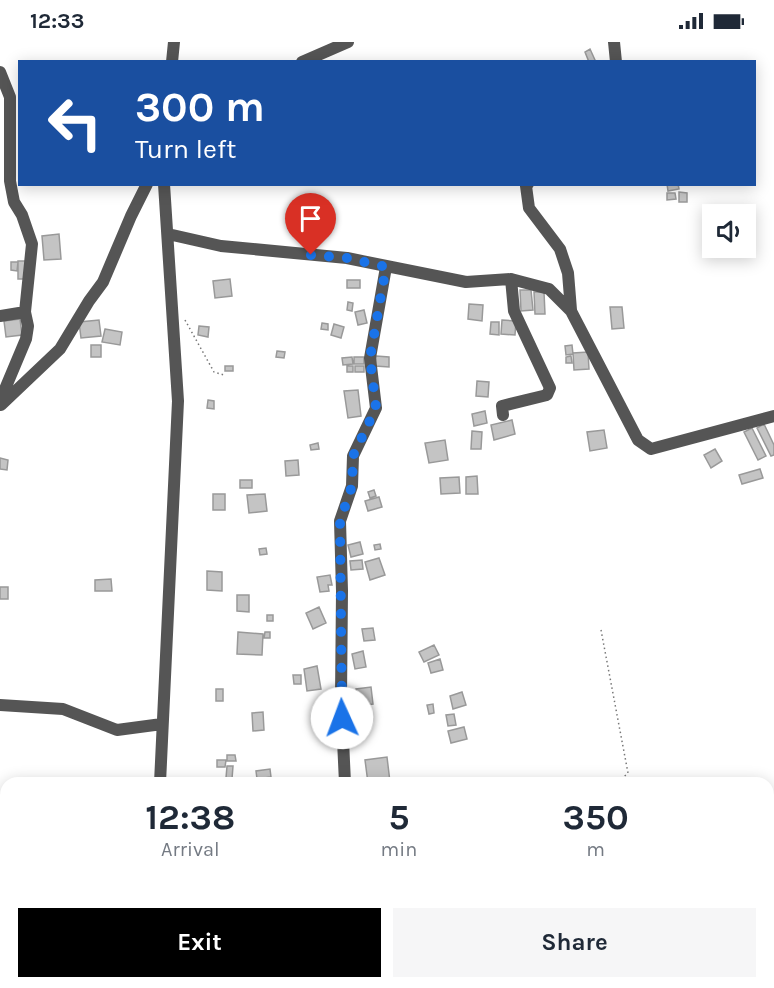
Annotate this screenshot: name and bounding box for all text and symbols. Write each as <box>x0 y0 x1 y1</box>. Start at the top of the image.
text: 12:33 <box>30 8 84 34</box>
text: 300 m <box>135 82 265 132</box>
icon: left <box>36 84 114 162</box>
text: Turn left <box>135 133 236 165</box>
pin <box>285 193 336 255</box>
icon: arrive <box>294 202 327 235</box>
map controls <box>702 204 756 258</box>
button: sound <box>702 204 756 258</box>
position arrow <box>310 686 374 750</box>
text: 12:38 <box>145 796 235 838</box>
text: 5 <box>388 796 409 838</box>
text: 350 <box>563 796 629 838</box>
text: Arrival <box>161 838 220 861</box>
text: min <box>381 838 417 861</box>
text: m <box>586 838 605 861</box>
button: Exit <box>18 908 381 977</box>
button: Share <box>393 908 756 977</box>

